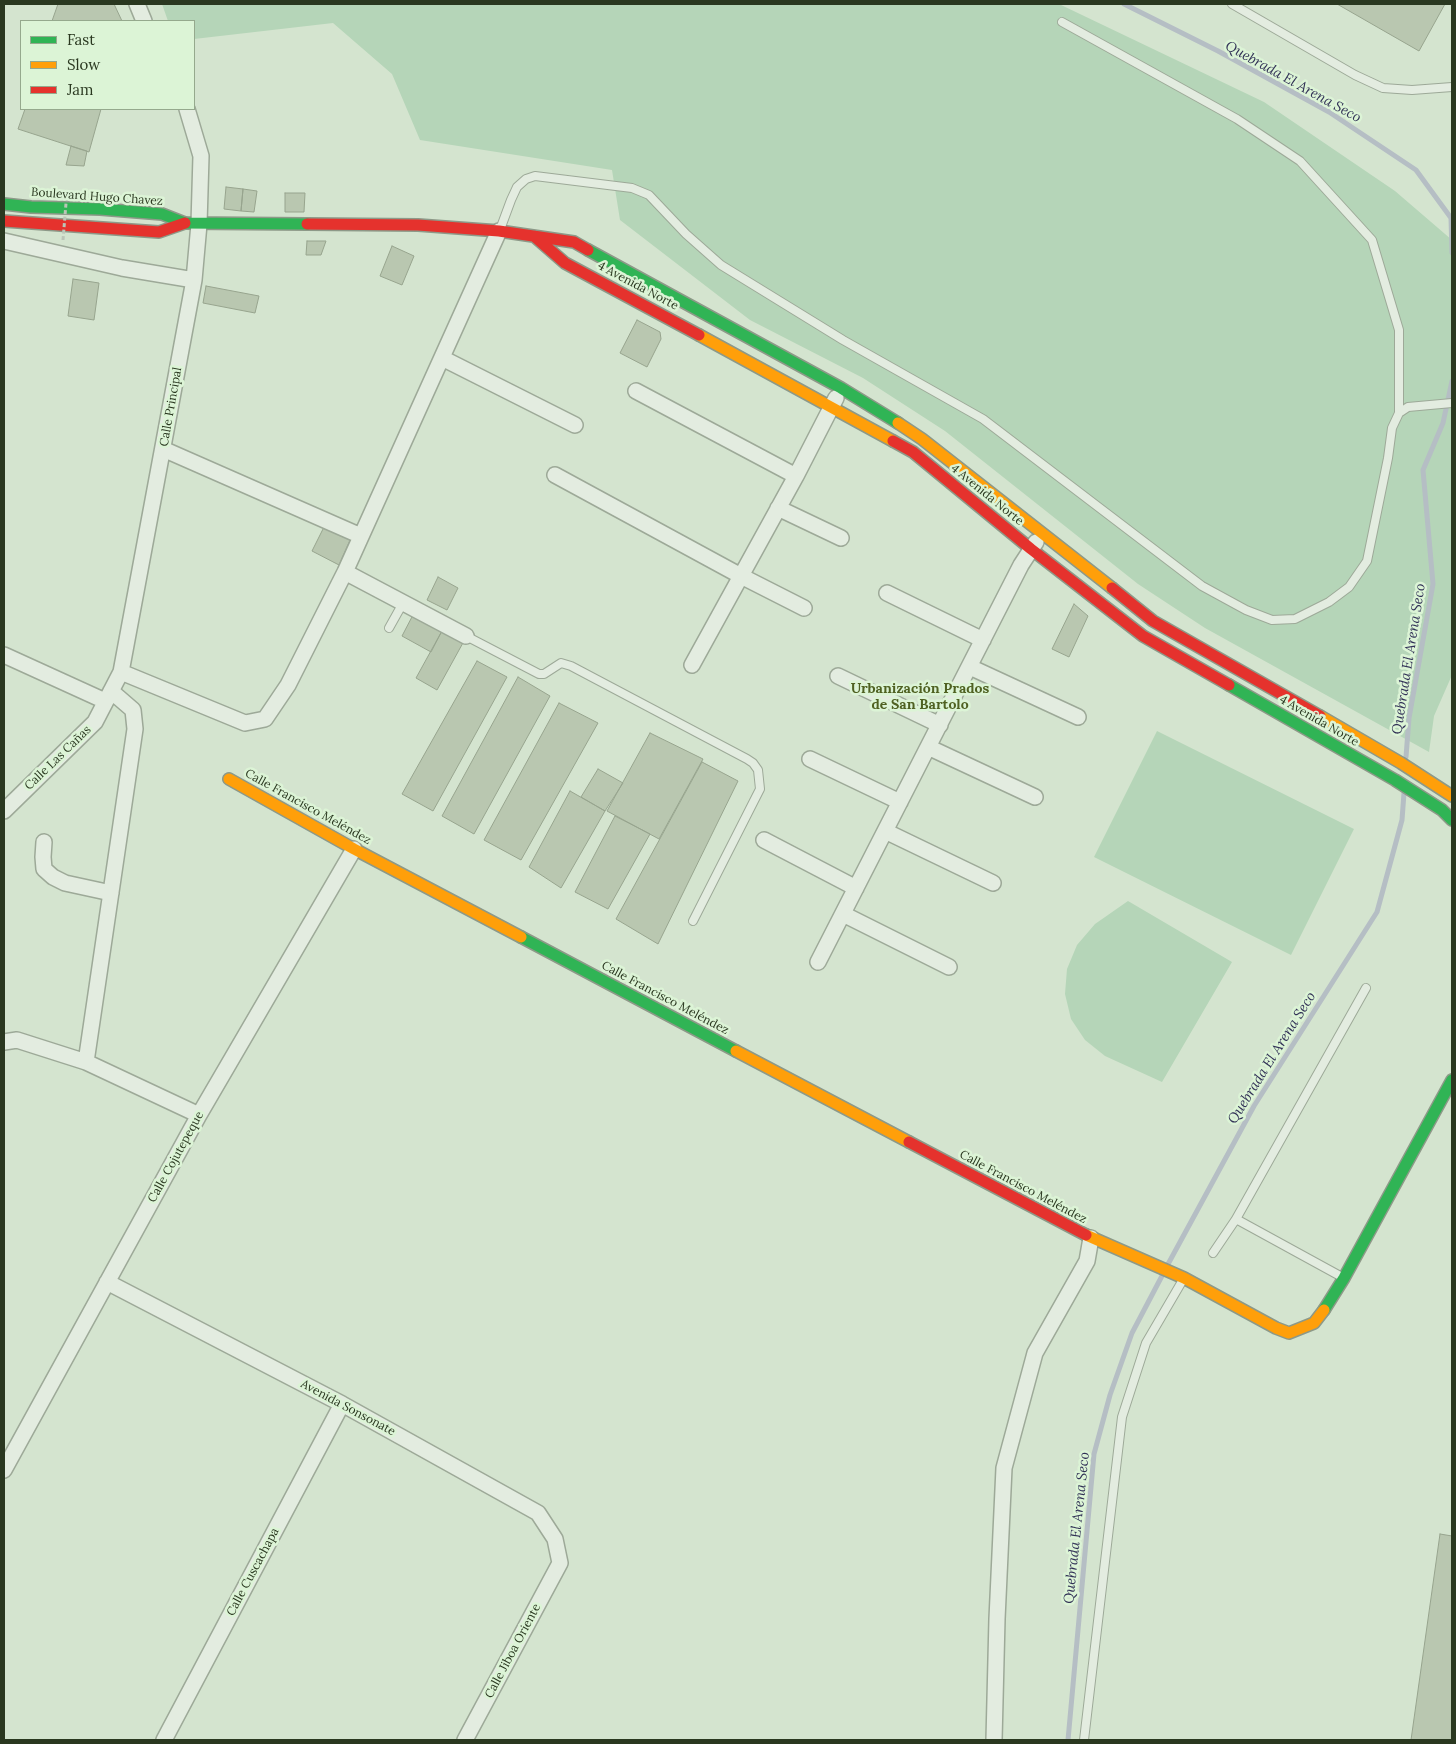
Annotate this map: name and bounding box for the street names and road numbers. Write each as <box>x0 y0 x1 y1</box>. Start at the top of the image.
street label: Boulevard Hugo Chavez <box>31 185 163 209</box>
street label: 4 Avenida Norte <box>595 259 681 313</box>
street label: Calle Principal <box>157 366 185 448</box>
street label: 4 Avenida Norte <box>948 461 1026 529</box>
street label: 4 Avenida Norte <box>1277 692 1361 750</box>
street label: Calle Las Cañas <box>22 723 94 793</box>
street label: Calle Francisco Meléndez <box>242 766 374 848</box>
street label: Calle Francisco Meléndez <box>599 958 731 1038</box>
street label: Calle Cojutepeque <box>145 1109 207 1205</box>
street label: Calle Francisco Meléndez <box>957 1147 1089 1227</box>
street label: Avenida Sonsonate <box>298 1377 398 1439</box>
street label: Calle Cuscachapa <box>224 1526 282 1618</box>
street label: Calle Jiboa Oriente <box>482 1601 544 1701</box>

